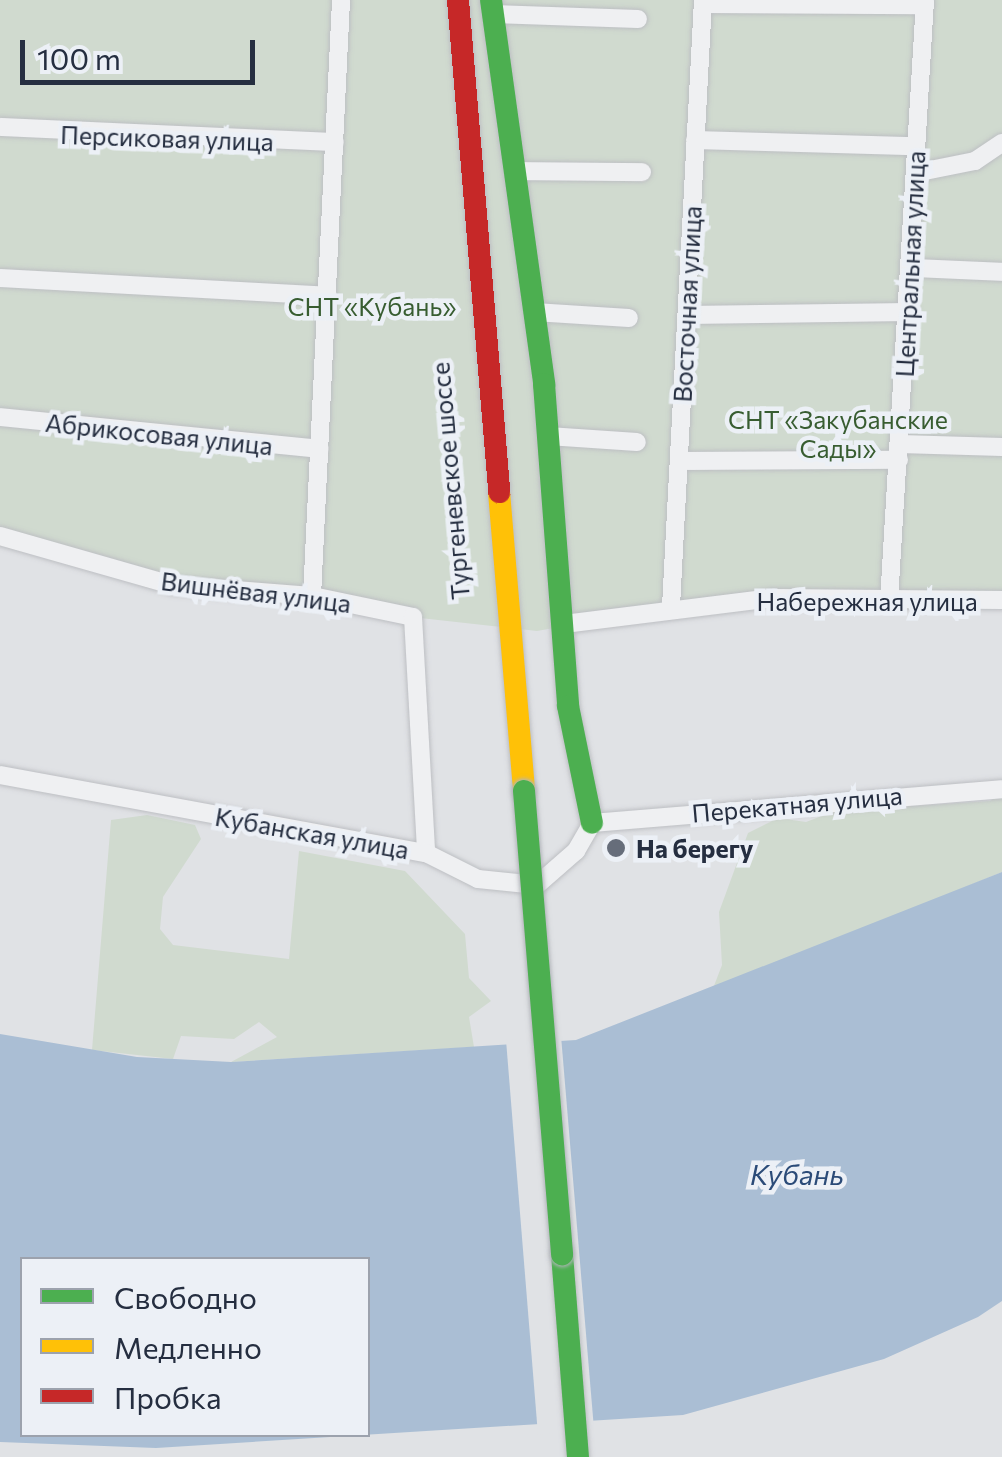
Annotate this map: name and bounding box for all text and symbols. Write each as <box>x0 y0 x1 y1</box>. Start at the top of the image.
scale bar <box>25 20 260 82</box>
text: 100 m <box>37 39 121 76</box>
street label: Персиковая улица <box>60 119 274 157</box>
street label: Центральная улица <box>889 150 931 378</box>
street label: Восточная улица <box>667 205 707 403</box>
park label: СНТ «Кубань» <box>287 291 457 321</box>
street label: Тургеневское шоссе <box>425 361 475 601</box>
park label: СНТ «Закубанские Сады» <box>728 405 948 464</box>
street label: Абрикосовая улица <box>44 407 274 461</box>
street label: Вишнёвая улица <box>159 565 353 619</box>
street label: Набережная улица <box>756 586 978 616</box>
street label: Перекатная улица <box>690 780 904 828</box>
street label: Кубанская улица <box>213 801 411 865</box>
place label: На берегу <box>636 833 753 863</box>
marker: На берегу <box>605 837 627 859</box>
water label: Кубань <box>750 1157 844 1191</box>
legend <box>20 1257 370 1437</box>
text: Свободно <box>114 1278 257 1315</box>
text: Медленно <box>114 1328 262 1365</box>
text: Пробка <box>114 1378 222 1415</box>

